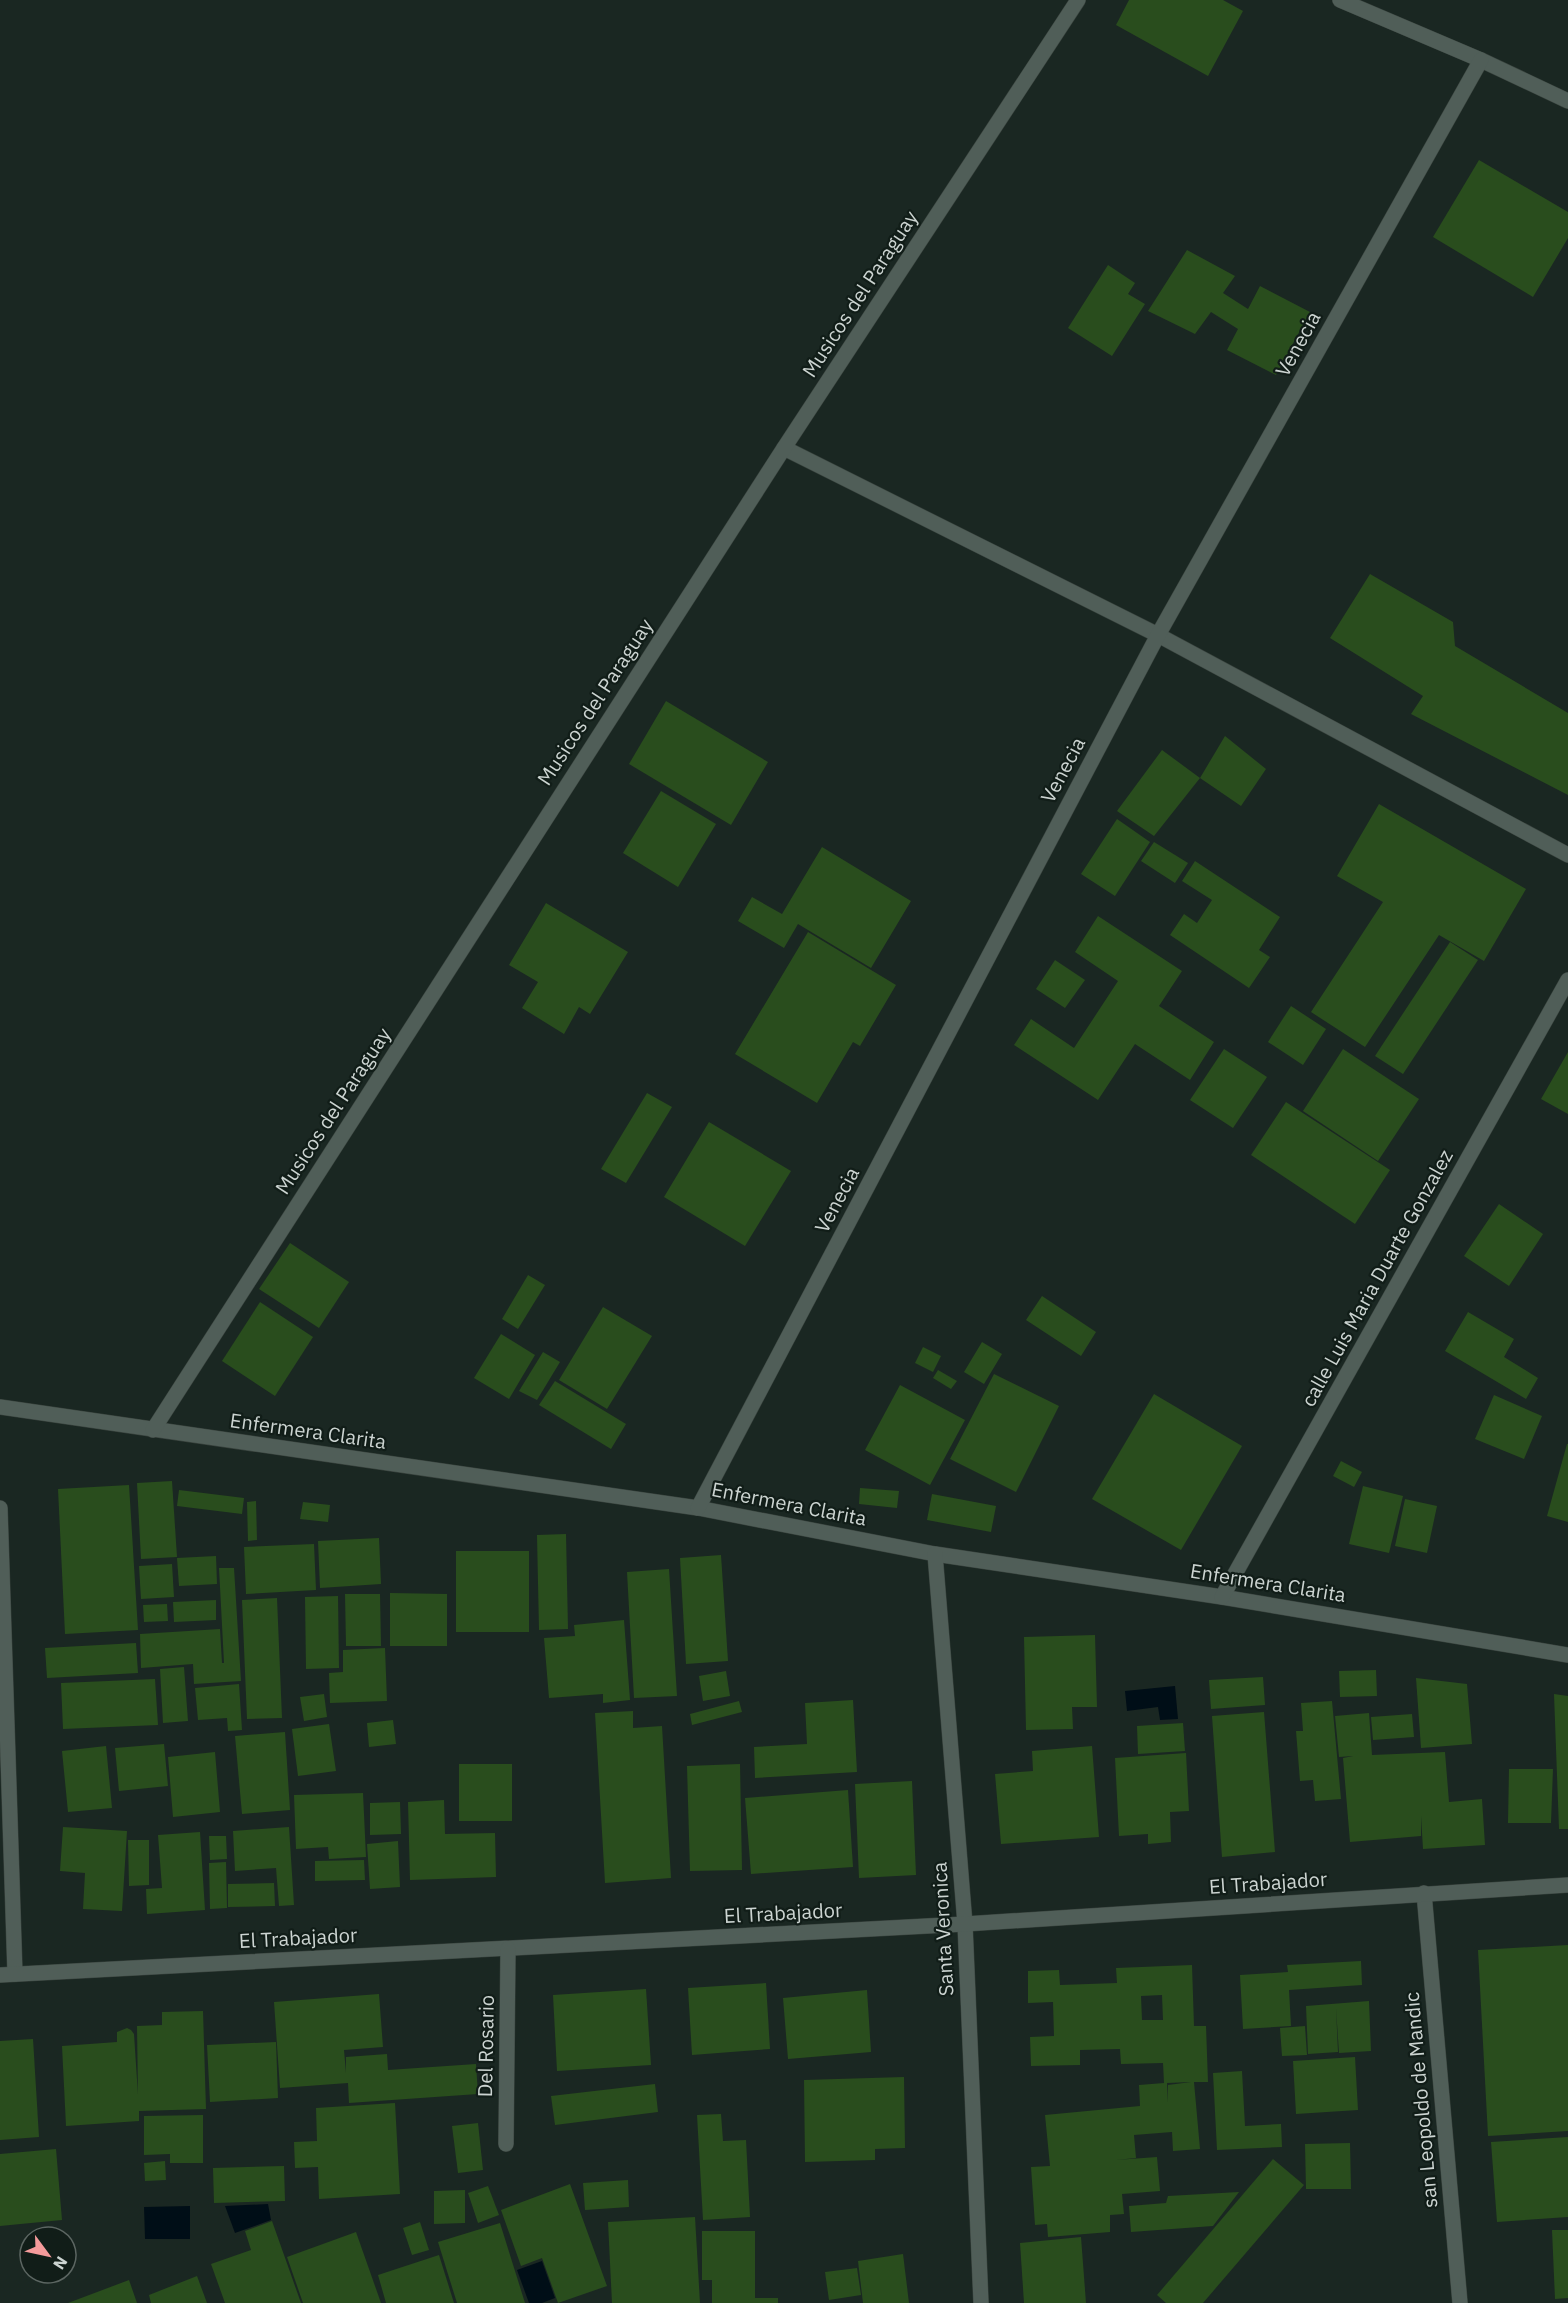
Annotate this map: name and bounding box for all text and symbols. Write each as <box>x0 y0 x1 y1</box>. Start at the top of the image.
street label: Musicos del Paraguay <box>796 205 924 382</box>
street label: Venecia <box>1269 306 1327 381</box>
street label: Musicos del Paraguay <box>531 613 659 790</box>
street label: Venecia <box>1034 732 1091 807</box>
street label: Musicos del Paraguay <box>269 1022 397 1199</box>
street label: calle Luis Maria Duarte Gonzalez <box>1294 1144 1459 1411</box>
street label: Venecia <box>808 1162 865 1237</box>
street label: Enfermera Clarita <box>228 1406 388 1455</box>
street label: Enfermera Clarita <box>709 1475 869 1532</box>
street label: Enfermera Clarita <box>1188 1557 1348 1608</box>
street label: Santa Veronica <box>925 1861 959 1997</box>
street label: El Trabajador <box>1208 1865 1328 1900</box>
street label: El Trabajador <box>723 1896 843 1929</box>
street label: El Trabajador <box>238 1921 358 1954</box>
street label: san Leopoldo de Mandic <box>1398 1991 1443 2209</box>
street label: Del Rosario <box>471 1995 500 2097</box>
north arrow <box>18 2225 78 2285</box>
text: N <box>49 2253 72 2273</box>

